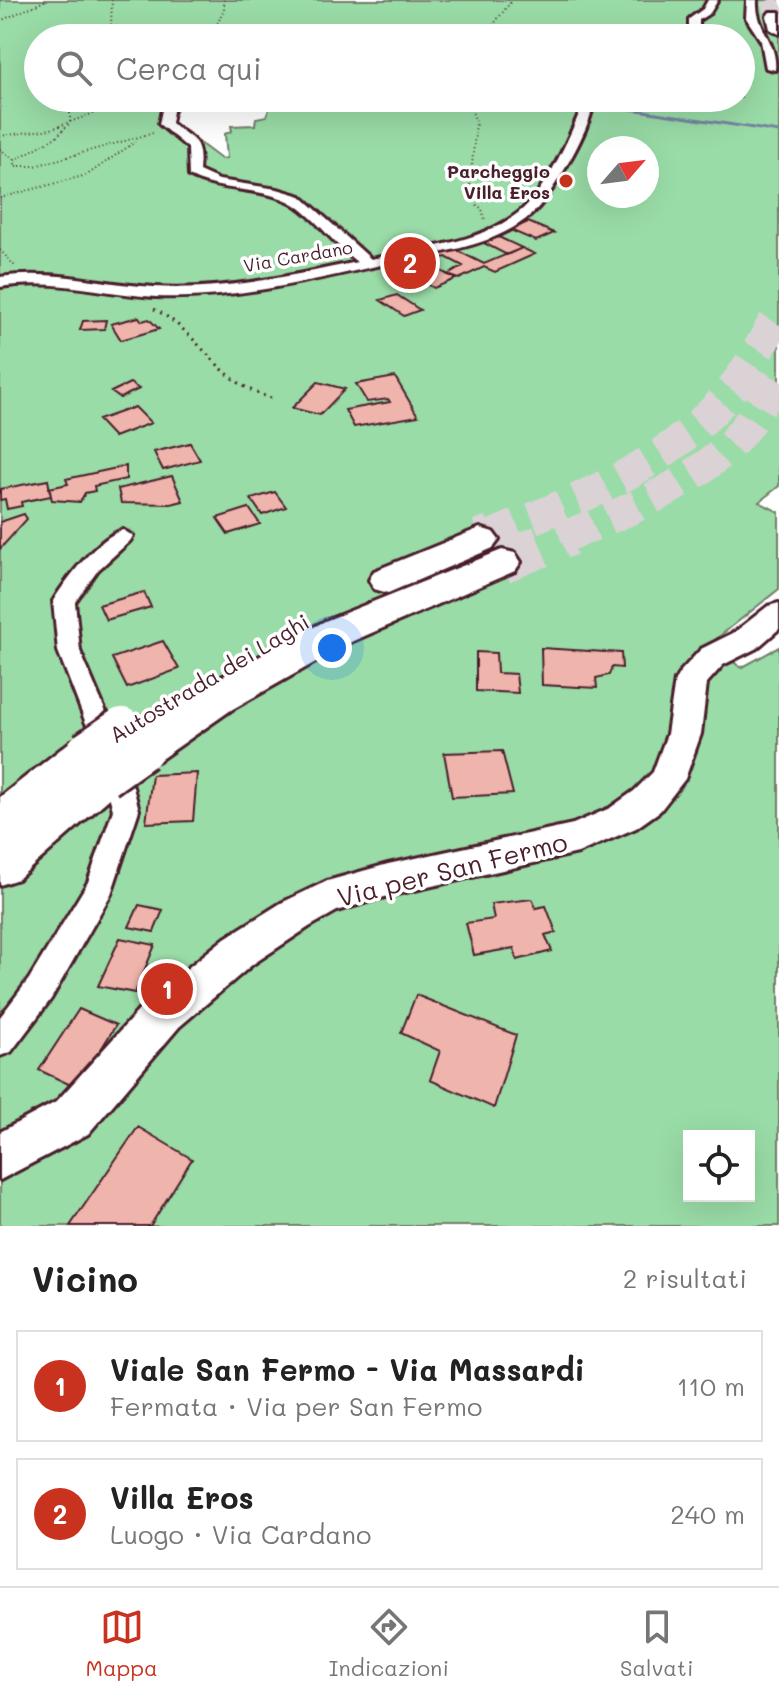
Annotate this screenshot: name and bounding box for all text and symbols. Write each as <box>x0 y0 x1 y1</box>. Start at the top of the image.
search box <box>24 24 755 112</box>
icon: search <box>52 46 96 90</box>
text: Cerca qui <box>116 48 262 88</box>
north arrow <box>587 136 659 208</box>
place label: Parcheggio Villa Eros <box>447 159 550 204</box>
marker: Parcheggio Villa Eros <box>557 172 575 190</box>
pin: 2 <box>384 233 436 293</box>
street label: Via Cardano <box>242 235 355 277</box>
street label: Autostrada dei Laghi <box>104 607 314 749</box>
your location <box>312 628 352 668</box>
street label: Via per San Fermo <box>333 824 571 914</box>
pin: 1 <box>141 959 193 1019</box>
map controls <box>683 1130 755 1202</box>
button: locate <box>683 1130 755 1202</box>
text: Vicino <box>32 1256 138 1301</box>
text: 2 risultati <box>623 1261 747 1295</box>
text: Viale San Fermo - Via Massardi <box>110 1349 585 1389</box>
text: 1 <box>54 1369 66 1403</box>
text: 110 m <box>677 1369 745 1403</box>
text: Fermata · Via per San Fermo <box>110 1389 482 1423</box>
text: Villa Eros <box>110 1477 254 1517</box>
text: 2 <box>53 1497 67 1531</box>
text: 240 m <box>670 1497 745 1531</box>
text: Luogo · Via Cardano <box>110 1517 371 1551</box>
tab: Mappa <box>86 1605 158 1682</box>
tab: Indicazioni <box>329 1605 449 1682</box>
tab: Salvati <box>620 1605 693 1682</box>

